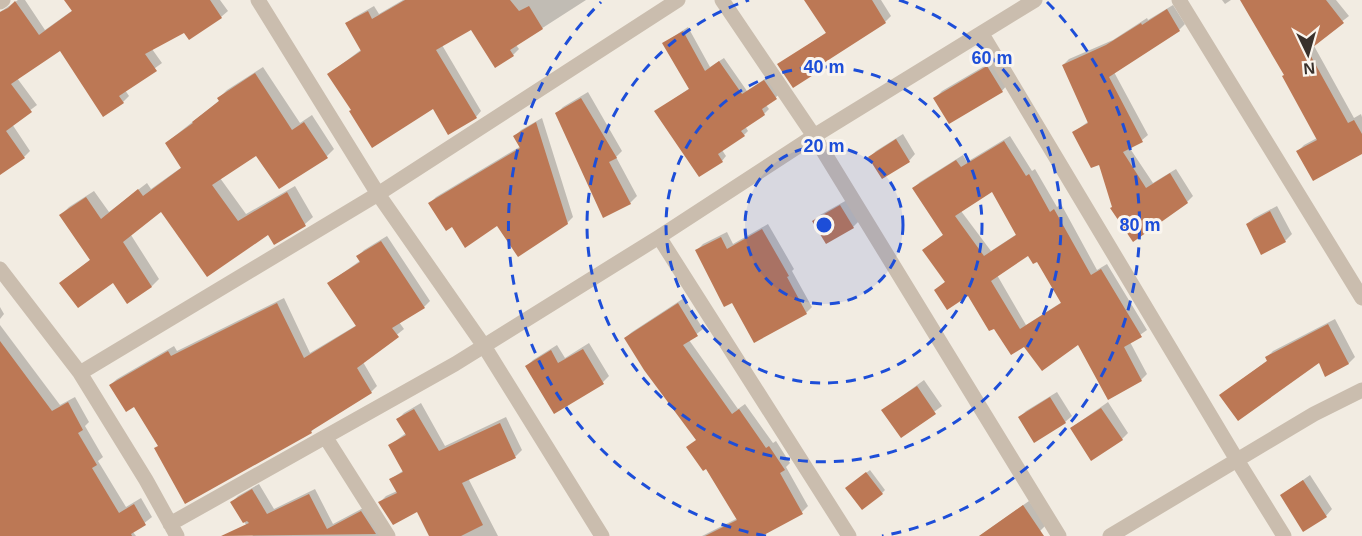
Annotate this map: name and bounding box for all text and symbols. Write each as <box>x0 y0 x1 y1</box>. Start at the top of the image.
north arrow <box>1278 24 1338 84</box>
text: 60 m <box>971 48 1013 68</box>
text: 40 m <box>803 57 845 77</box>
text: N <box>1303 59 1316 77</box>
text: 20 m <box>803 136 845 156</box>
centre of rings <box>814 215 834 235</box>
text: 80 m <box>1119 215 1161 235</box>

